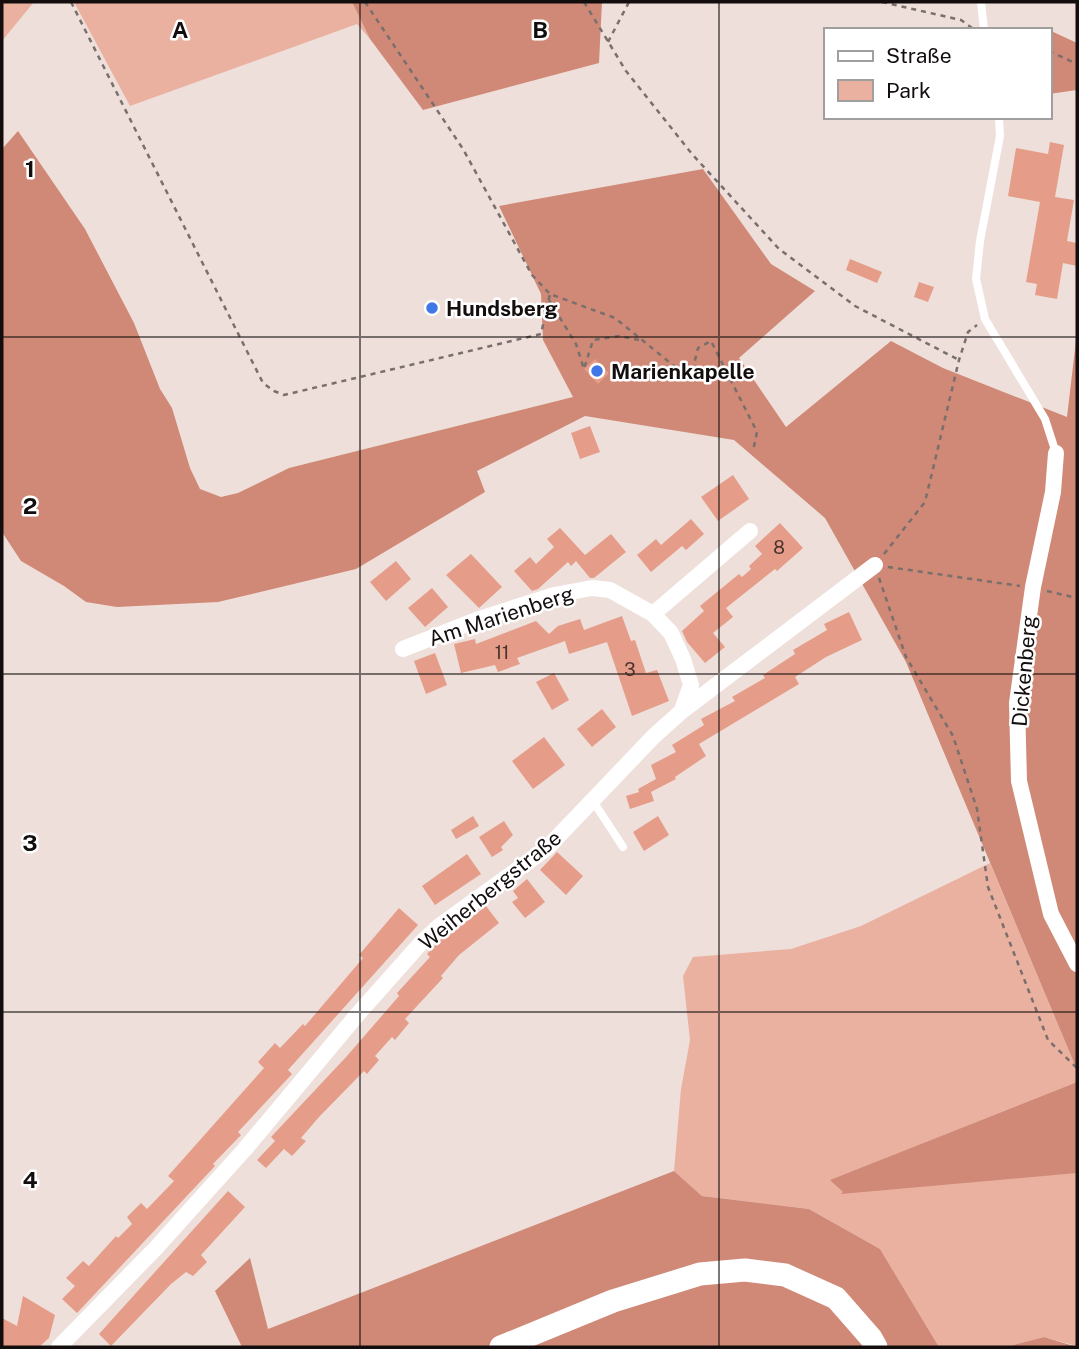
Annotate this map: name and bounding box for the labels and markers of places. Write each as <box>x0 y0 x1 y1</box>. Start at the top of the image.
place label: Hundsberg <box>446 296 558 321</box>
marker: Hundsberg <box>424 300 440 316</box>
place label: Marienkapelle <box>611 359 755 384</box>
marker: Marienkapelle <box>589 363 605 379</box>

